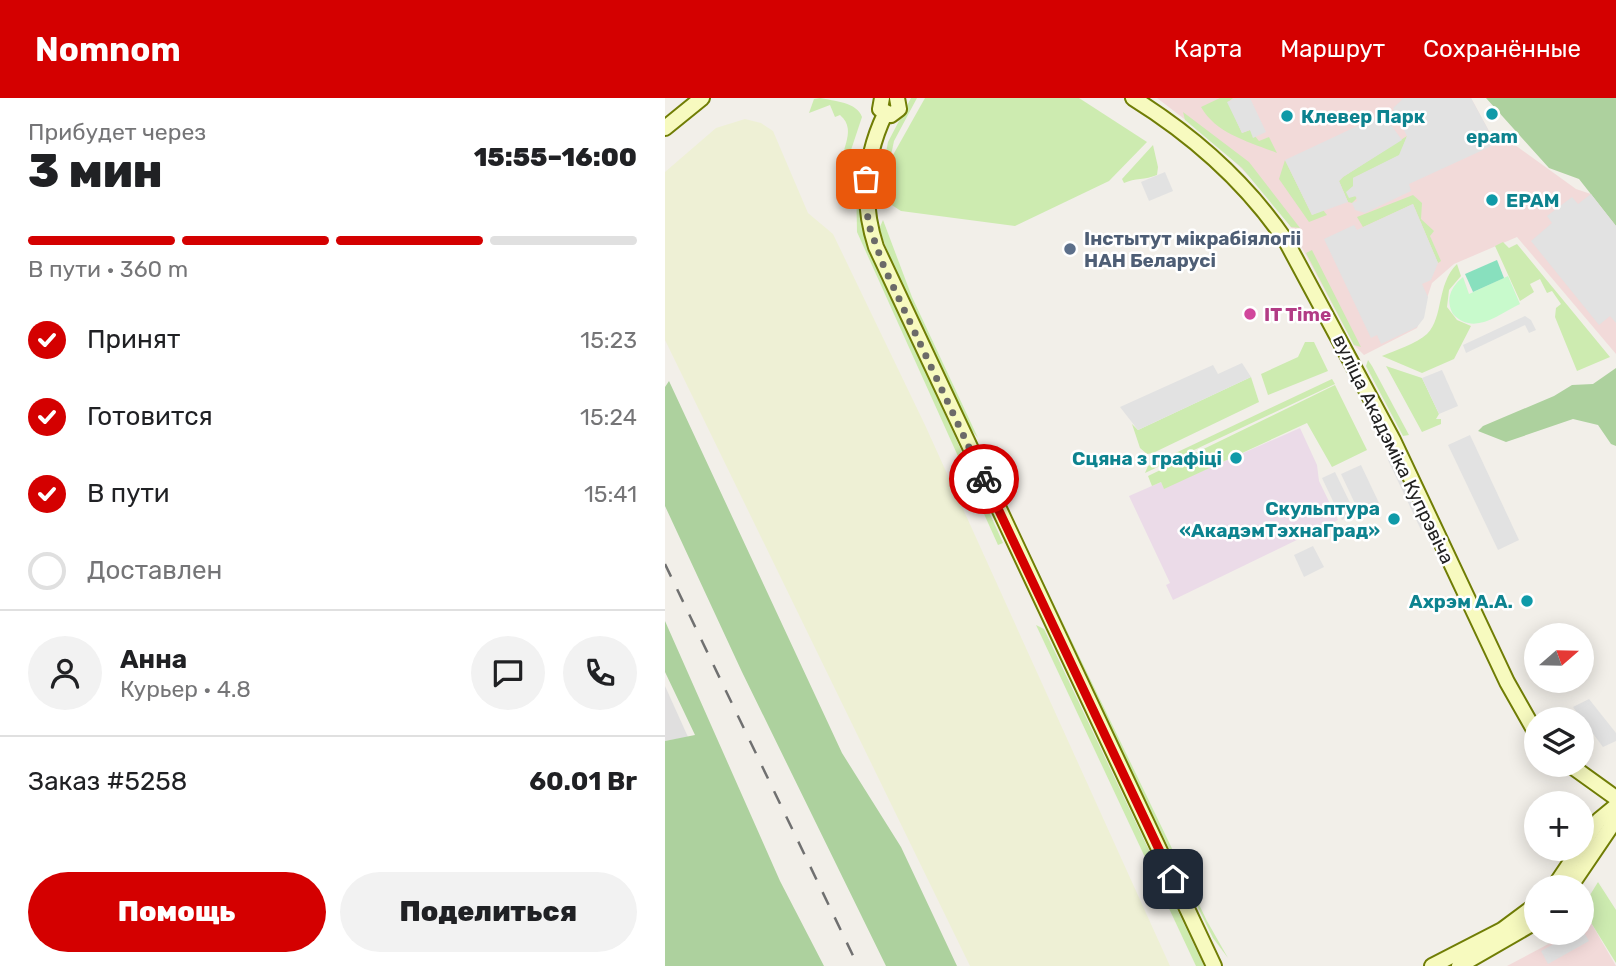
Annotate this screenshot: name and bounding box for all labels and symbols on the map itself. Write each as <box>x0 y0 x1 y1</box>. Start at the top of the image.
place label: Клевер Парк <box>1301 105 1426 128</box>
marker: epam <box>1484 106 1500 122</box>
marker: Клевер Парк <box>1279 108 1295 124</box>
place label: epam <box>1466 125 1518 148</box>
pin <box>836 149 896 209</box>
place label: EPAM <box>1506 189 1559 212</box>
marker: EPAM <box>1484 192 1500 208</box>
place label: Інстытут мікрабіялогіі НАН Беларусі <box>1084 227 1301 272</box>
marker: Інстытут мікрабіялогіі НАН Беларусі <box>1062 241 1078 257</box>
place label: IT Time <box>1264 303 1331 326</box>
marker: IT Time <box>1242 306 1258 322</box>
street label: вуліца Акадэміка Купрэвіча <box>1328 331 1459 568</box>
courier <box>949 444 1019 514</box>
place label: Сцяна з графіці <box>1072 447 1222 470</box>
marker: Сцяна з графіці <box>1228 450 1244 466</box>
place label: Скульптура «АкадэмТэхнаГрад» <box>1179 497 1380 542</box>
marker: Скульптура «АкадэмТэхнаГрад» <box>1386 511 1402 527</box>
place label: Ахрэм А.А. <box>1409 590 1513 613</box>
marker: Ахрэм А.А. <box>1519 593 1535 609</box>
north arrow <box>1524 623 1594 693</box>
pin <box>1143 849 1203 909</box>

